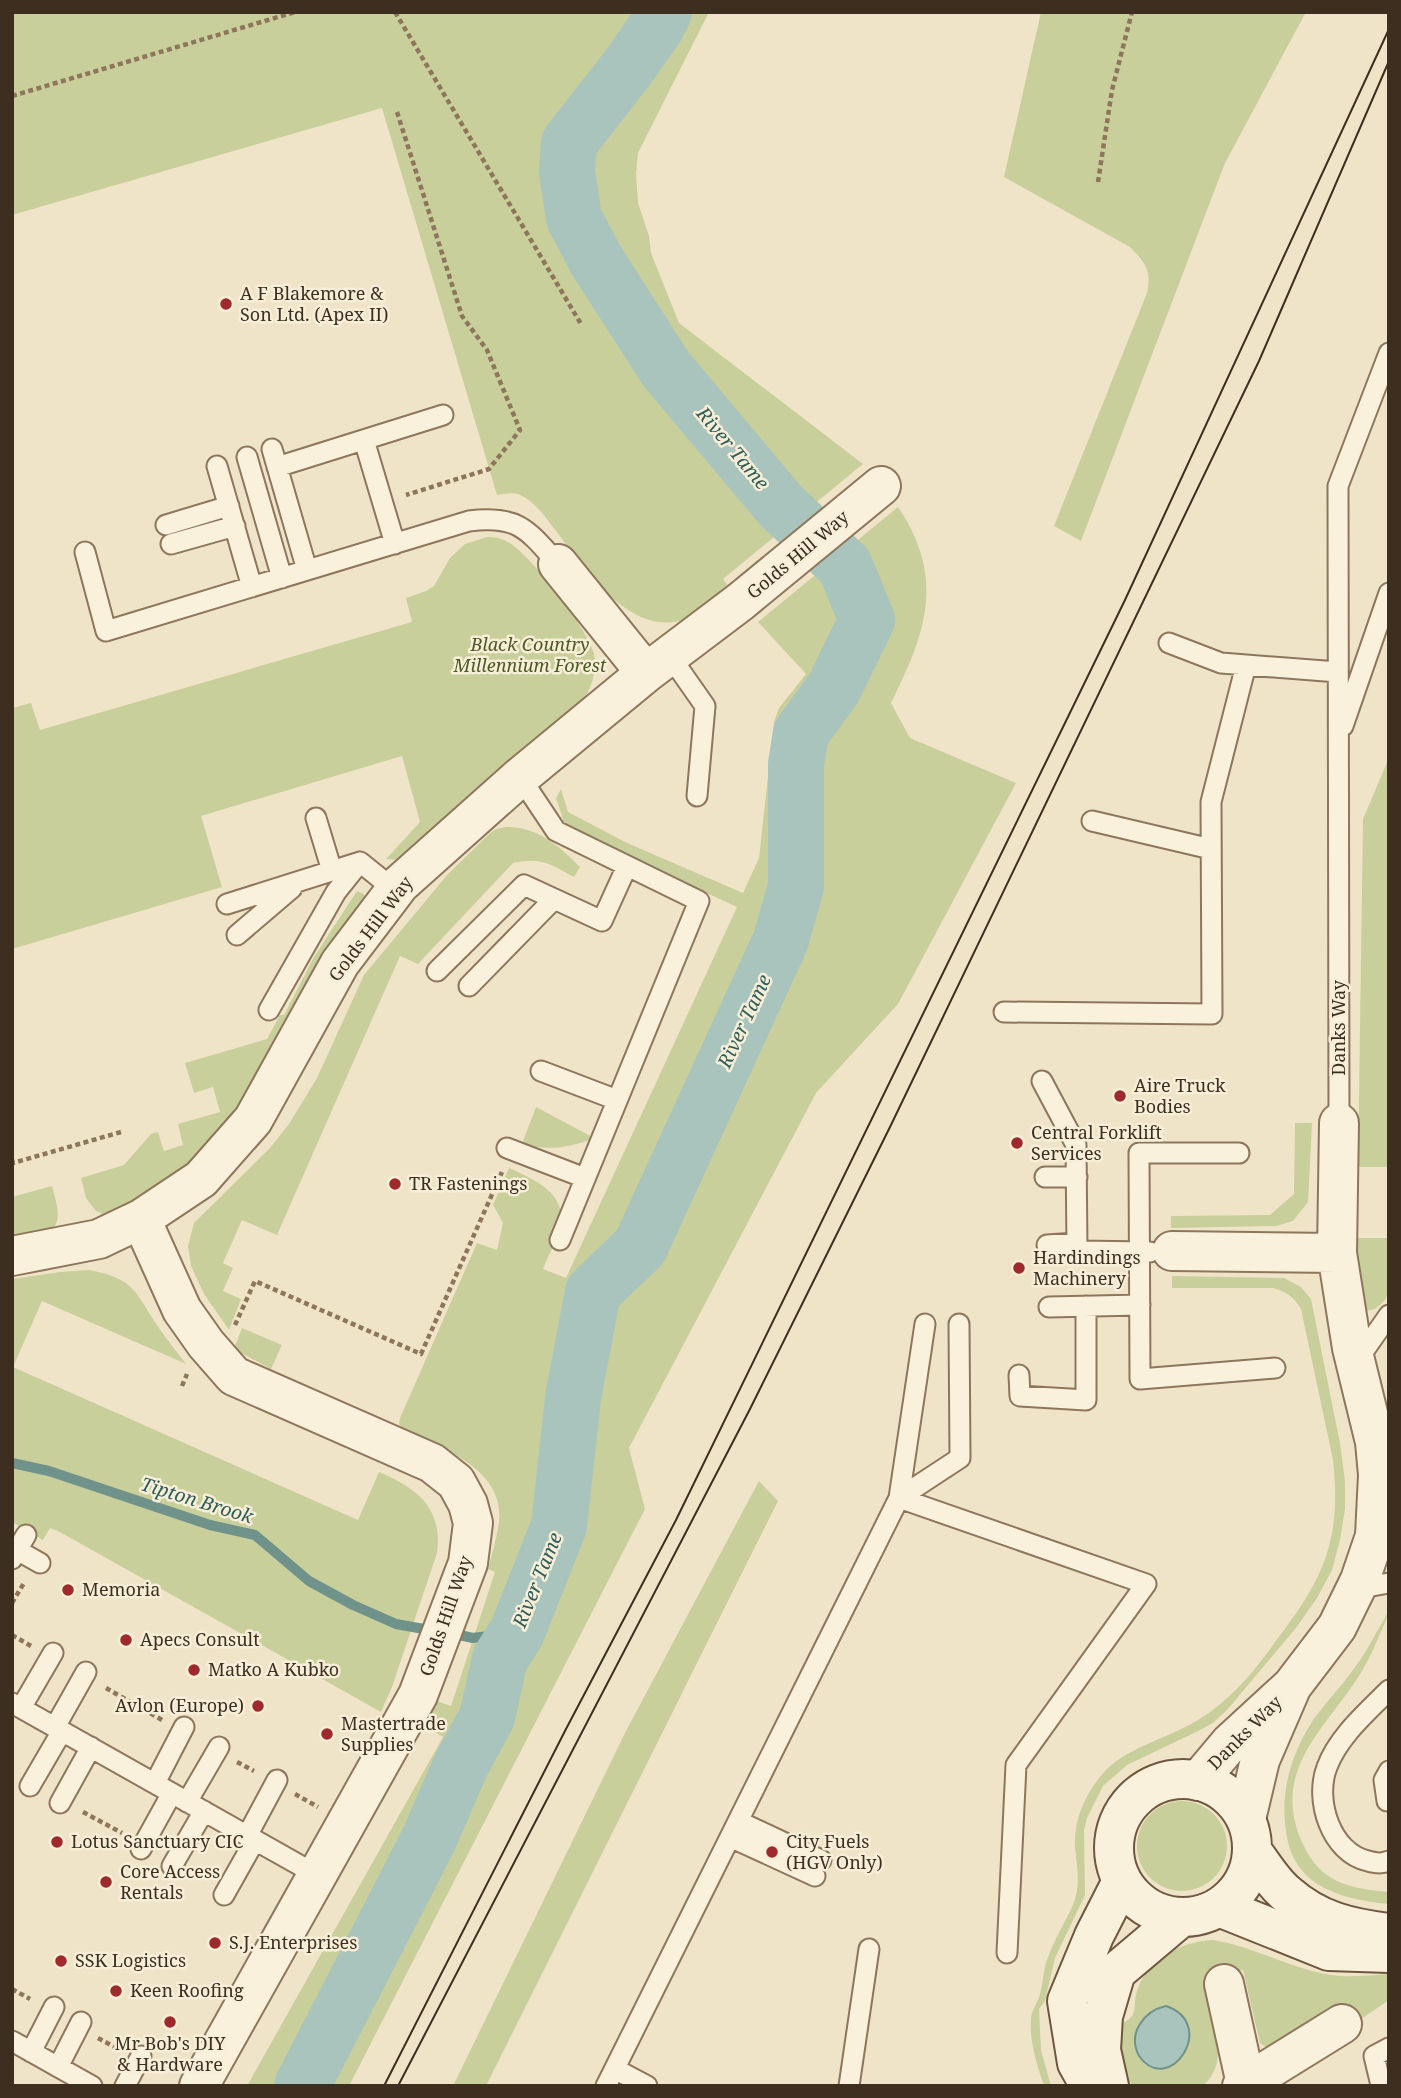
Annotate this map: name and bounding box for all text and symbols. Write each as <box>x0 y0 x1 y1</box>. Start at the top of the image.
place label: A F Blakemore & Son Ltd. (Apex II) <box>240 281 388 326</box>
marker: A F Blakemore & Son Ltd. (Apex II) <box>218 296 234 312</box>
water label: River Tame <box>690 400 775 495</box>
street label: Golds Hill Way <box>741 504 854 604</box>
park label: Black Country Millennium Forest <box>453 632 607 677</box>
street label: Golds Hill Way <box>323 870 418 986</box>
water label: River Tame <box>711 970 777 1073</box>
street label: Danks Way <box>1326 979 1350 1076</box>
place label: Aire Truck Bodies <box>1134 1073 1226 1118</box>
marker: Aire Truck Bodies <box>1112 1088 1128 1104</box>
place label: Central Forklift Services <box>1031 1120 1162 1165</box>
marker: Central Forklift Services <box>1009 1135 1025 1151</box>
place label: TR Fastenings <box>409 1171 527 1195</box>
marker: TR Fastenings <box>387 1176 403 1192</box>
place label: Hardindings Machinery <box>1033 1245 1141 1290</box>
marker: Hardindings Machinery <box>1011 1260 1027 1276</box>
water label: Tipton Brook <box>138 1471 257 1530</box>
water label: River Tame <box>506 1529 568 1632</box>
street label: Golds Hill Way <box>413 1551 477 1679</box>
place label: Memoria <box>82 1577 160 1601</box>
marker: Memoria <box>60 1582 76 1598</box>
place label: Apecs Consult <box>140 1627 260 1651</box>
marker: Apecs Consult <box>118 1632 134 1648</box>
place label: Matko A Kubko <box>208 1657 339 1681</box>
marker: Matko A Kubko <box>186 1662 202 1678</box>
street label: Danks Way <box>1202 1689 1287 1775</box>
place label: Avlon (Europe) <box>115 1693 244 1717</box>
marker: Avlon (Europe) <box>250 1698 266 1714</box>
place label: Mastertrade Supplies <box>341 1711 446 1756</box>
marker: Mastertrade Supplies <box>319 1726 335 1742</box>
place label: Lotus Sanctuary CIC <box>71 1829 244 1853</box>
place label: City Fuels (HGV Only) <box>786 1829 883 1874</box>
marker: Lotus Sanctuary CIC <box>49 1834 65 1850</box>
marker: City Fuels (HGV Only) <box>764 1844 780 1860</box>
place label: Core Access Rentals <box>120 1859 220 1904</box>
marker: Core Access Rentals <box>98 1874 114 1890</box>
place label: S.J. Enterprises <box>229 1930 357 1954</box>
marker: S.J. Enterprises <box>207 1935 223 1951</box>
place label: SSK Logistics <box>75 1948 186 1972</box>
marker: SSK Logistics <box>53 1953 69 1969</box>
place label: Keen Roofing <box>130 1978 244 2002</box>
marker: Keen Roofing <box>108 1983 124 1999</box>
marker: Mr Bob's DIY & Hardware <box>162 2014 178 2030</box>
place label: Mr Bob's DIY & Hardware <box>115 2031 226 2076</box>

